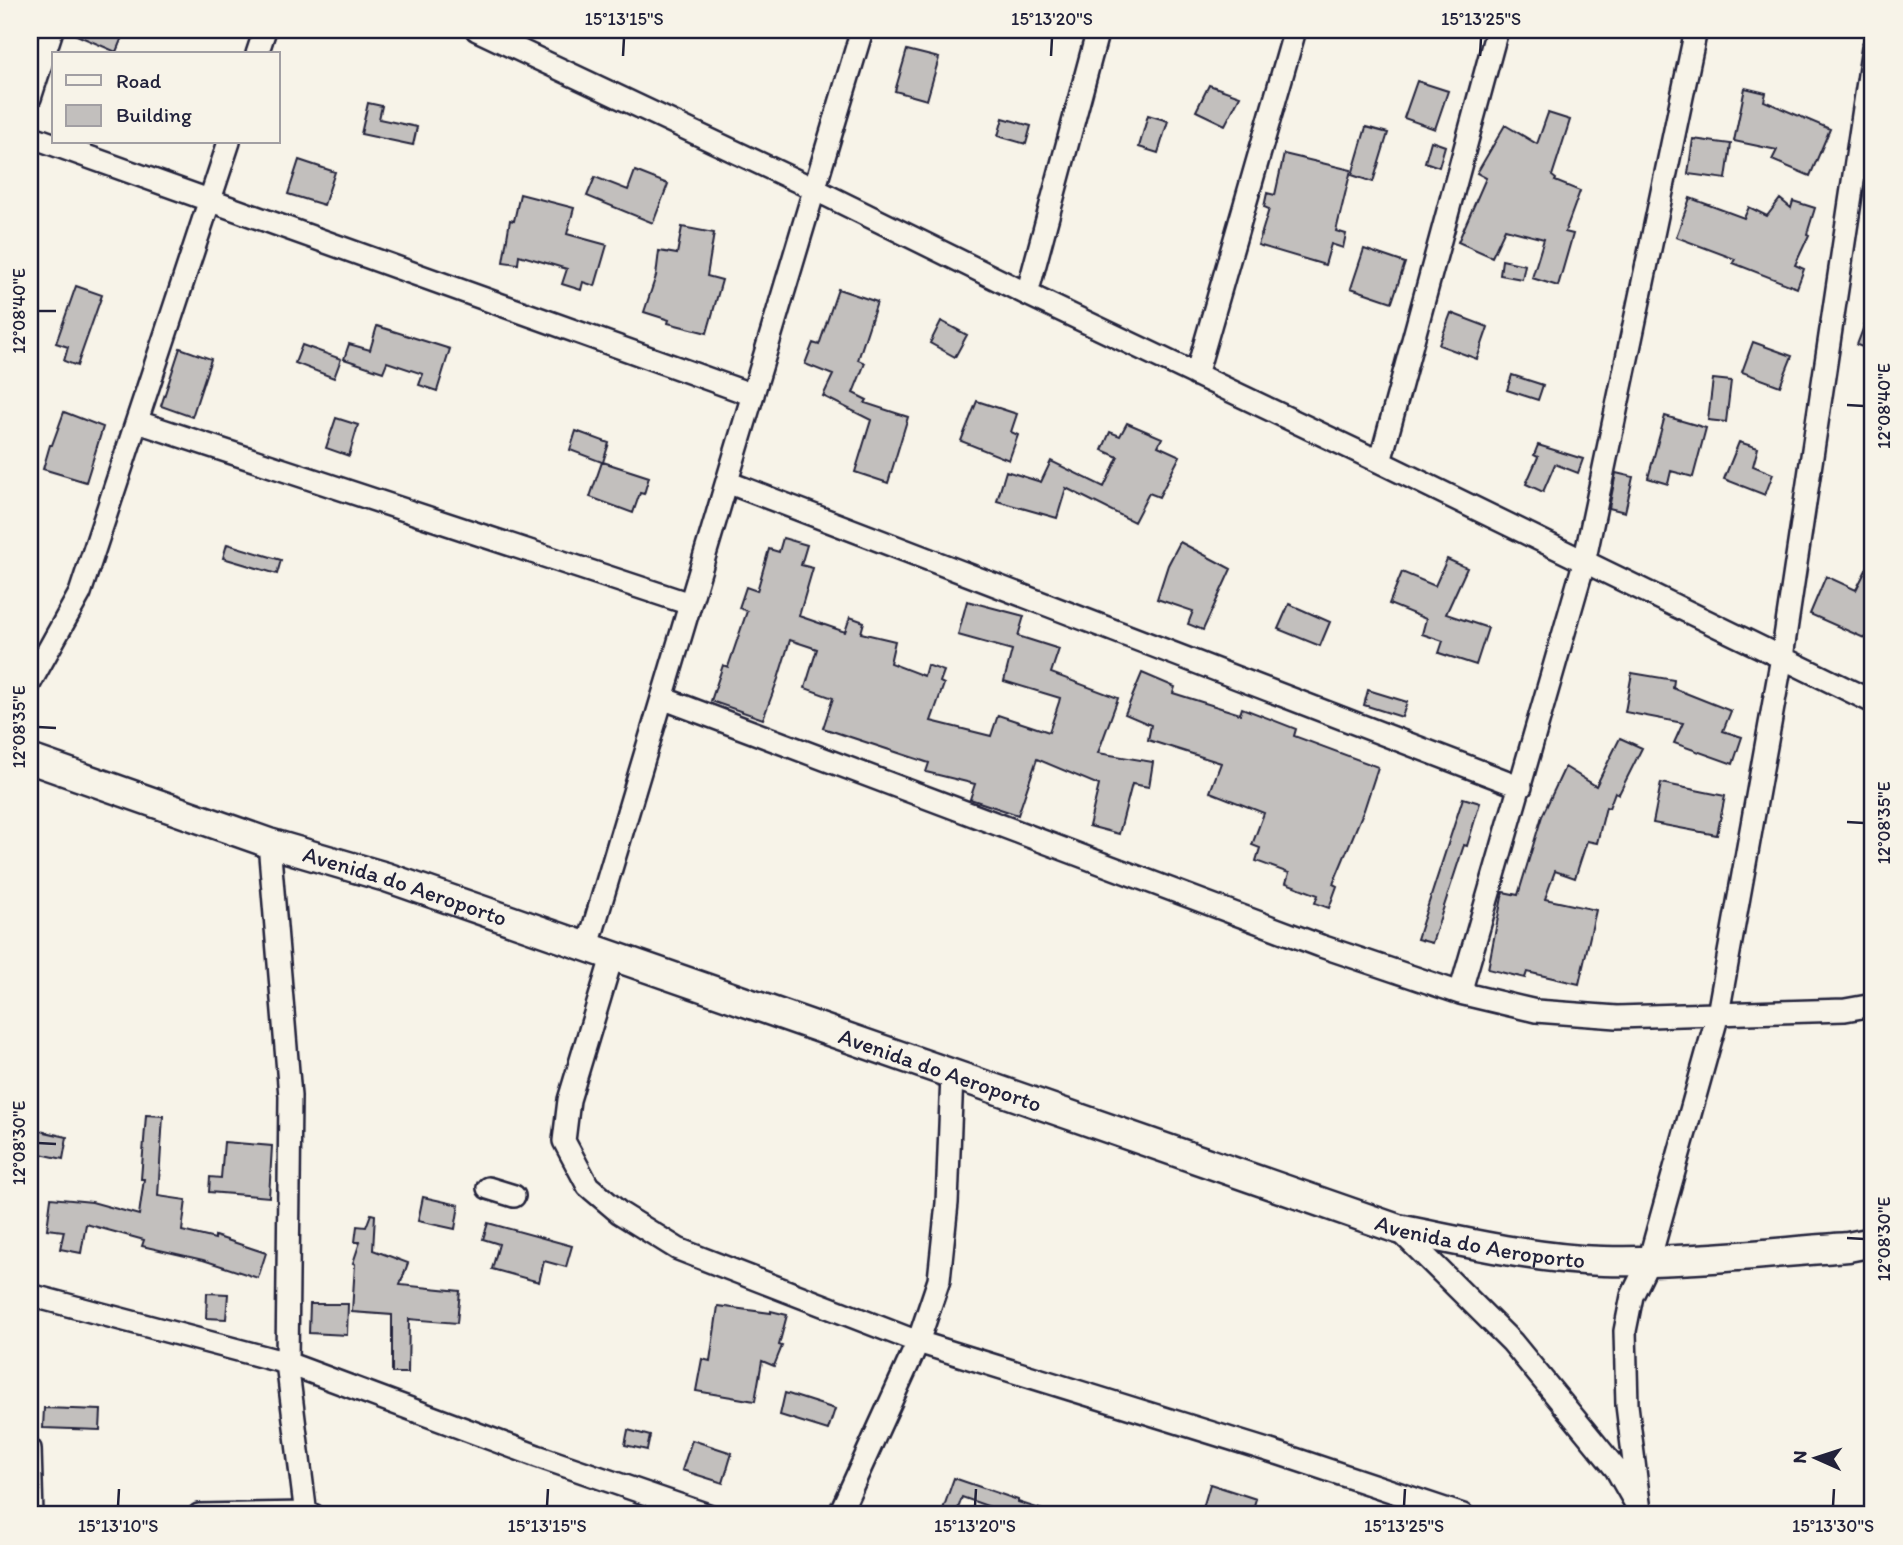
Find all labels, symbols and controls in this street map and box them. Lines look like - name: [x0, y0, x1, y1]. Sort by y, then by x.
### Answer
- text: 15°13'15"S: [584, 8, 664, 30]
- text: 15°13'20"S: [1011, 8, 1093, 30]
- text: 15°13'25"S: [1441, 8, 1521, 30]
- legend: [52, 52, 280, 144]
- text: Road: [116, 68, 162, 93]
- text: Building: [116, 102, 192, 127]
- text: 12°08'40"E: [8, 268, 30, 354]
- text: 12°08'40"E: [1873, 363, 1895, 449]
- text: 12°08'35"E: [8, 685, 30, 769]
- text: 12°08'35"E: [1873, 781, 1895, 865]
- street label: Avenida do Aeroporto: [300, 840, 511, 932]
- street label: Avenida do Aeroporto: [835, 1022, 1045, 1118]
- text: 12°08'30"E: [8, 1101, 30, 1185]
- text: 12°08'30"E: [1873, 1197, 1895, 1281]
- street label: Avenida do Aeroporto: [1372, 1208, 1586, 1274]
- north arrow: [1780, 1422, 1850, 1492]
- text: N: [1788, 1450, 1811, 1464]
- text: 15°13'10"S: [78, 1515, 158, 1537]
- text: 15°13'15"S: [507, 1515, 587, 1537]
- text: 15°13'20"S: [934, 1515, 1016, 1537]
- text: 15°13'25"S: [1364, 1515, 1444, 1537]
- text: 15°13'30"S: [1792, 1515, 1874, 1537]

